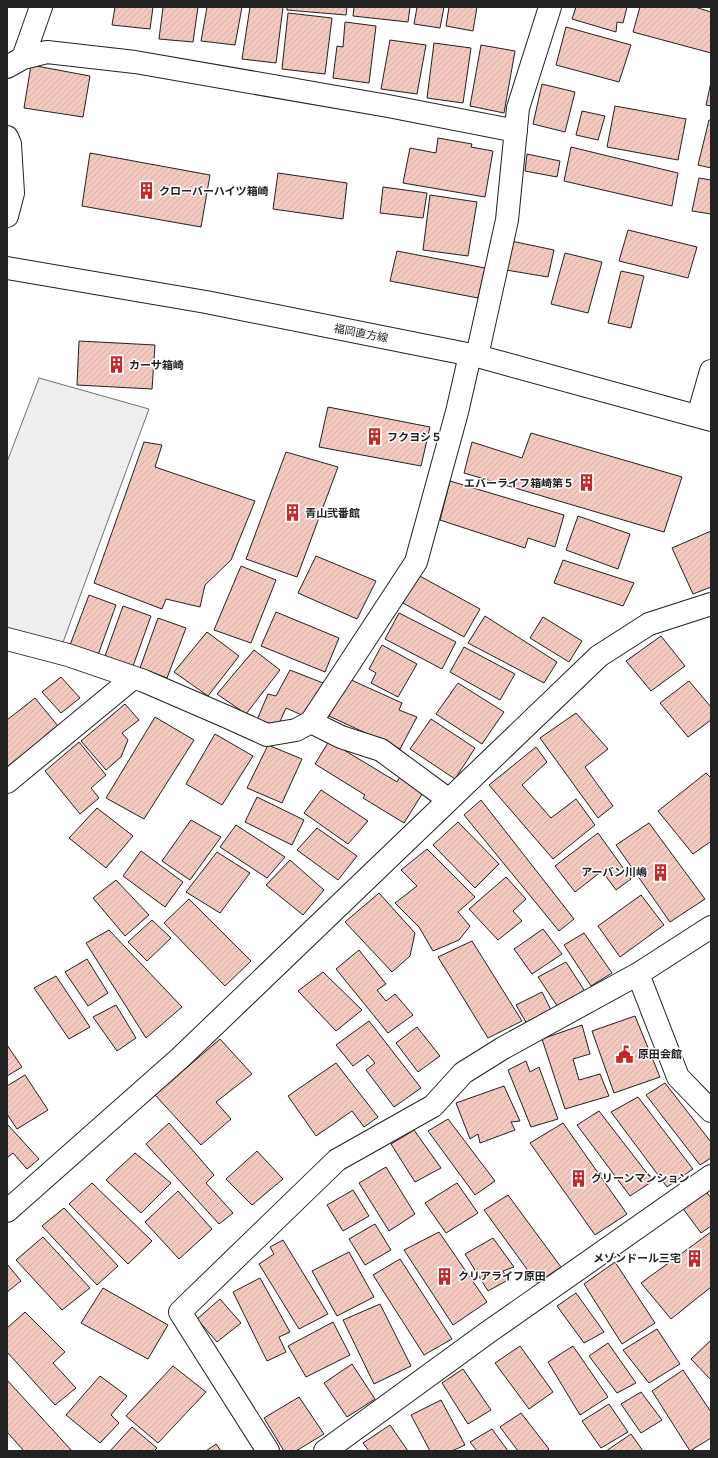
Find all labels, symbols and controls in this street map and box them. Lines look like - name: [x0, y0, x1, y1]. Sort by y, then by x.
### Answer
- building icon: クローバーハイツ箱崎: [136, 181, 156, 201]
- place label: クローバーハイツ箱崎: [159, 183, 268, 199]
- street label: 福岡直方線: [332, 320, 390, 346]
- building icon: カーサ箱崎: [106, 355, 126, 375]
- place label: カーサ箱崎: [129, 357, 184, 373]
- building icon: フクヨシ５: [364, 427, 384, 447]
- place label: フクヨシ５: [387, 429, 442, 445]
- building icon: エバーライフ箱崎第５: [577, 473, 597, 493]
- place label: エバーライフ箱崎第５: [464, 475, 574, 491]
- building icon: 青山弐番館: [282, 503, 302, 523]
- place label: 青山弐番館: [305, 505, 360, 521]
- building icon: アーバン川嶋: [650, 862, 670, 882]
- place label: アーバン川嶋: [581, 864, 647, 880]
- public building icon: 原田会館: [615, 1044, 635, 1064]
- place label: 原田会館: [638, 1046, 682, 1062]
- building icon: グリーンマンション: [568, 1168, 588, 1188]
- place label: グリーンマンション: [591, 1170, 689, 1186]
- building icon: メゾンドール三宅: [684, 1248, 704, 1268]
- place label: メゾンドール三宅: [593, 1250, 681, 1266]
- building icon: クリアライフ原田: [435, 1266, 455, 1286]
- place label: クリアライフ原田: [458, 1268, 546, 1284]

